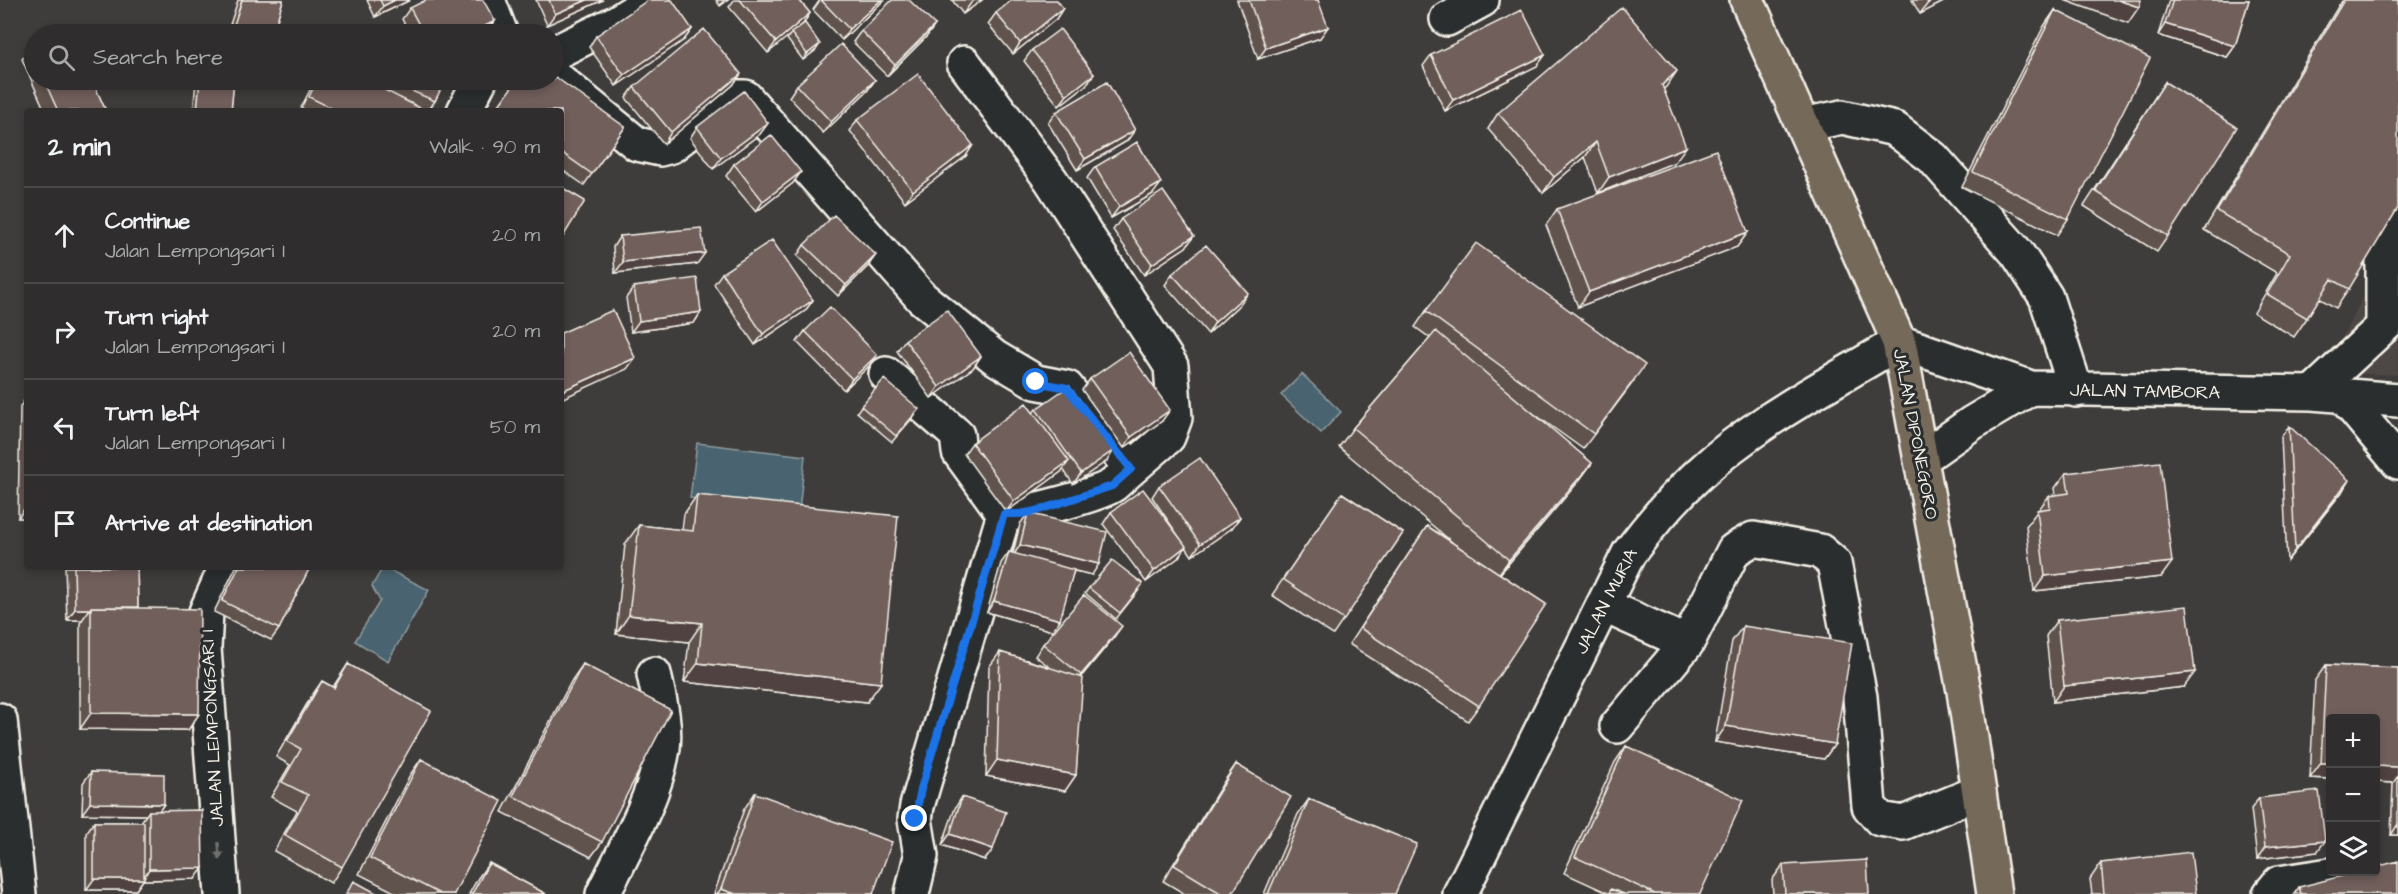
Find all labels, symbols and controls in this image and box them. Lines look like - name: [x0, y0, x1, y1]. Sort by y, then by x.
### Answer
- search box: [24, 24, 564, 90]
- icon: search: [45, 41, 78, 74]
- text: Search here: [93, 42, 223, 73]
- text: 2 min: [48, 129, 110, 165]
- text: Walk · 90 m: [429, 133, 540, 161]
- text: Continue: [105, 206, 190, 237]
- icon: ahead: [48, 219, 81, 252]
- text: 20 m: [492, 221, 540, 249]
- text: Jalan Lempongsari I: [105, 237, 285, 265]
- text: Turn right: [105, 302, 208, 333]
- icon: right: [48, 315, 81, 348]
- text: 20 m: [492, 317, 540, 345]
- text: Jalan Lempongsari I: [105, 333, 285, 361]
- street label: JALAN DIPONEGORO: [1887, 347, 1944, 521]
- route start: [1022, 368, 1048, 394]
- street label: JALAN TAMBORA: [2070, 378, 2221, 405]
- text: Turn left: [105, 398, 199, 429]
- icon: left: [48, 411, 81, 444]
- text: 50 m: [490, 413, 540, 441]
- text: Jalan Lempongsari I: [105, 429, 285, 457]
- icon: arrive: [48, 507, 81, 540]
- text: Arrive at destination: [105, 508, 312, 539]
- street label: JALAN MURIA: [1569, 544, 1644, 658]
- street label: JALAN LEMPONGSARI I: [195, 629, 230, 827]
- map controls: [2326, 714, 2380, 876]
- button: +: [2326, 714, 2380, 768]
- button: −: [2326, 768, 2380, 822]
- route end: [901, 805, 927, 831]
- button: layers: [2326, 822, 2380, 876]
- one-way arrow: [214, 842, 224, 861]

